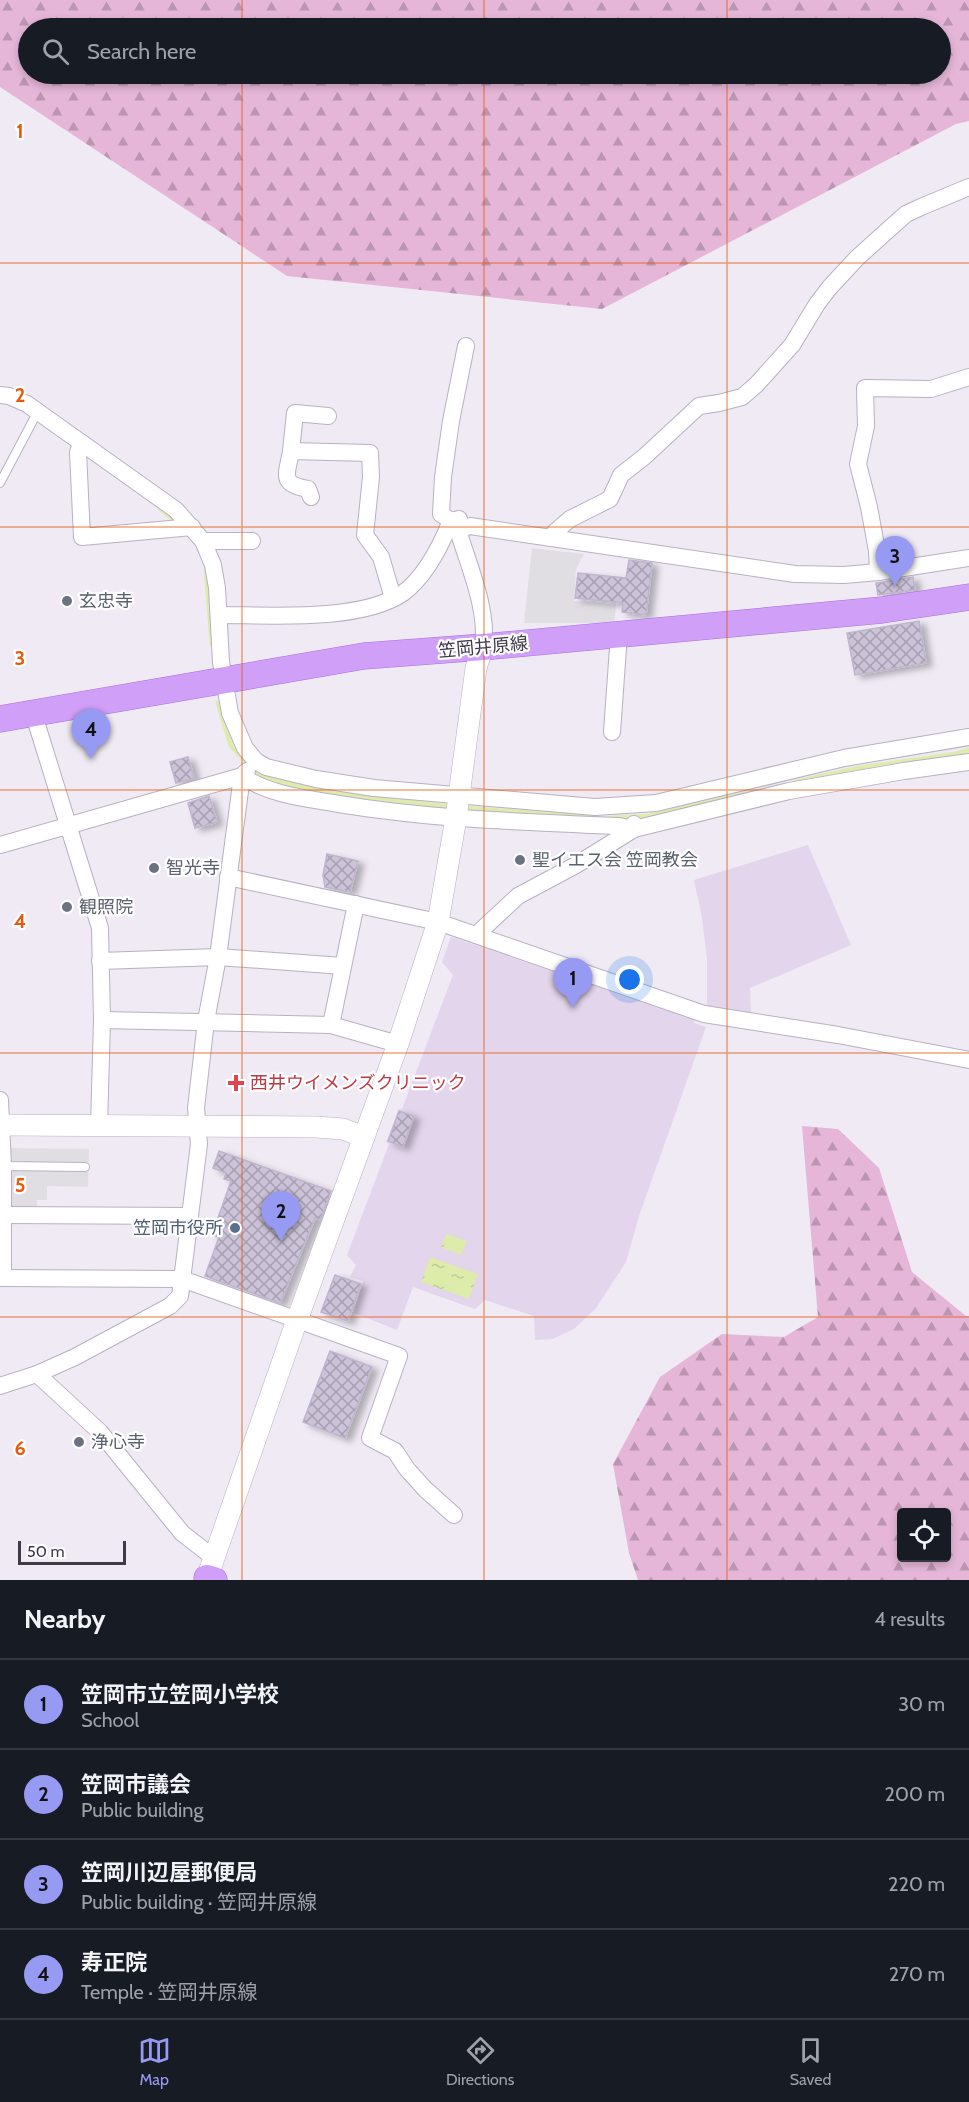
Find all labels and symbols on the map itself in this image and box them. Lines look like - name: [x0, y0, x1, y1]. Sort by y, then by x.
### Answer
- text: 1: [16, 119, 24, 143]
- text: 2: [15, 383, 25, 407]
- pin: 3: [876, 536, 914, 586]
- place label: 玄忠寺: [79, 590, 133, 612]
- marker: 玄忠寺: [60, 594, 74, 608]
- street label: 笠岡井原線: [437, 632, 529, 662]
- text: 3: [15, 646, 25, 670]
- pin: 4: [72, 710, 110, 759]
- place label: 聖イエス会 笠岡教会: [532, 849, 698, 871]
- marker: 聖イエス会 笠岡教会: [513, 853, 527, 867]
- place label: 智光寺: [166, 857, 220, 879]
- marker: 智光寺: [147, 861, 161, 875]
- place label: 観照院: [79, 896, 133, 918]
- marker: 観照院: [60, 900, 74, 914]
- text: 4: [14, 909, 26, 933]
- pin: 1: [554, 958, 592, 1008]
- your location: [615, 965, 644, 994]
- place label: 西井ウイメンズクリニック: [250, 1072, 466, 1094]
- marker: 西井ウイメンズクリニック: [227, 1074, 245, 1092]
- text: 5: [15, 1173, 25, 1197]
- pin: 2: [262, 1192, 300, 1241]
- place label: 笠岡市役所: [133, 1217, 223, 1239]
- marker: 笠岡市役所: [228, 1221, 242, 1235]
- place label: 浄心寺: [91, 1431, 145, 1453]
- marker: 浄心寺: [72, 1435, 86, 1449]
- text: 6: [14, 1436, 26, 1460]
- scale bar: [18, 1538, 126, 1566]

